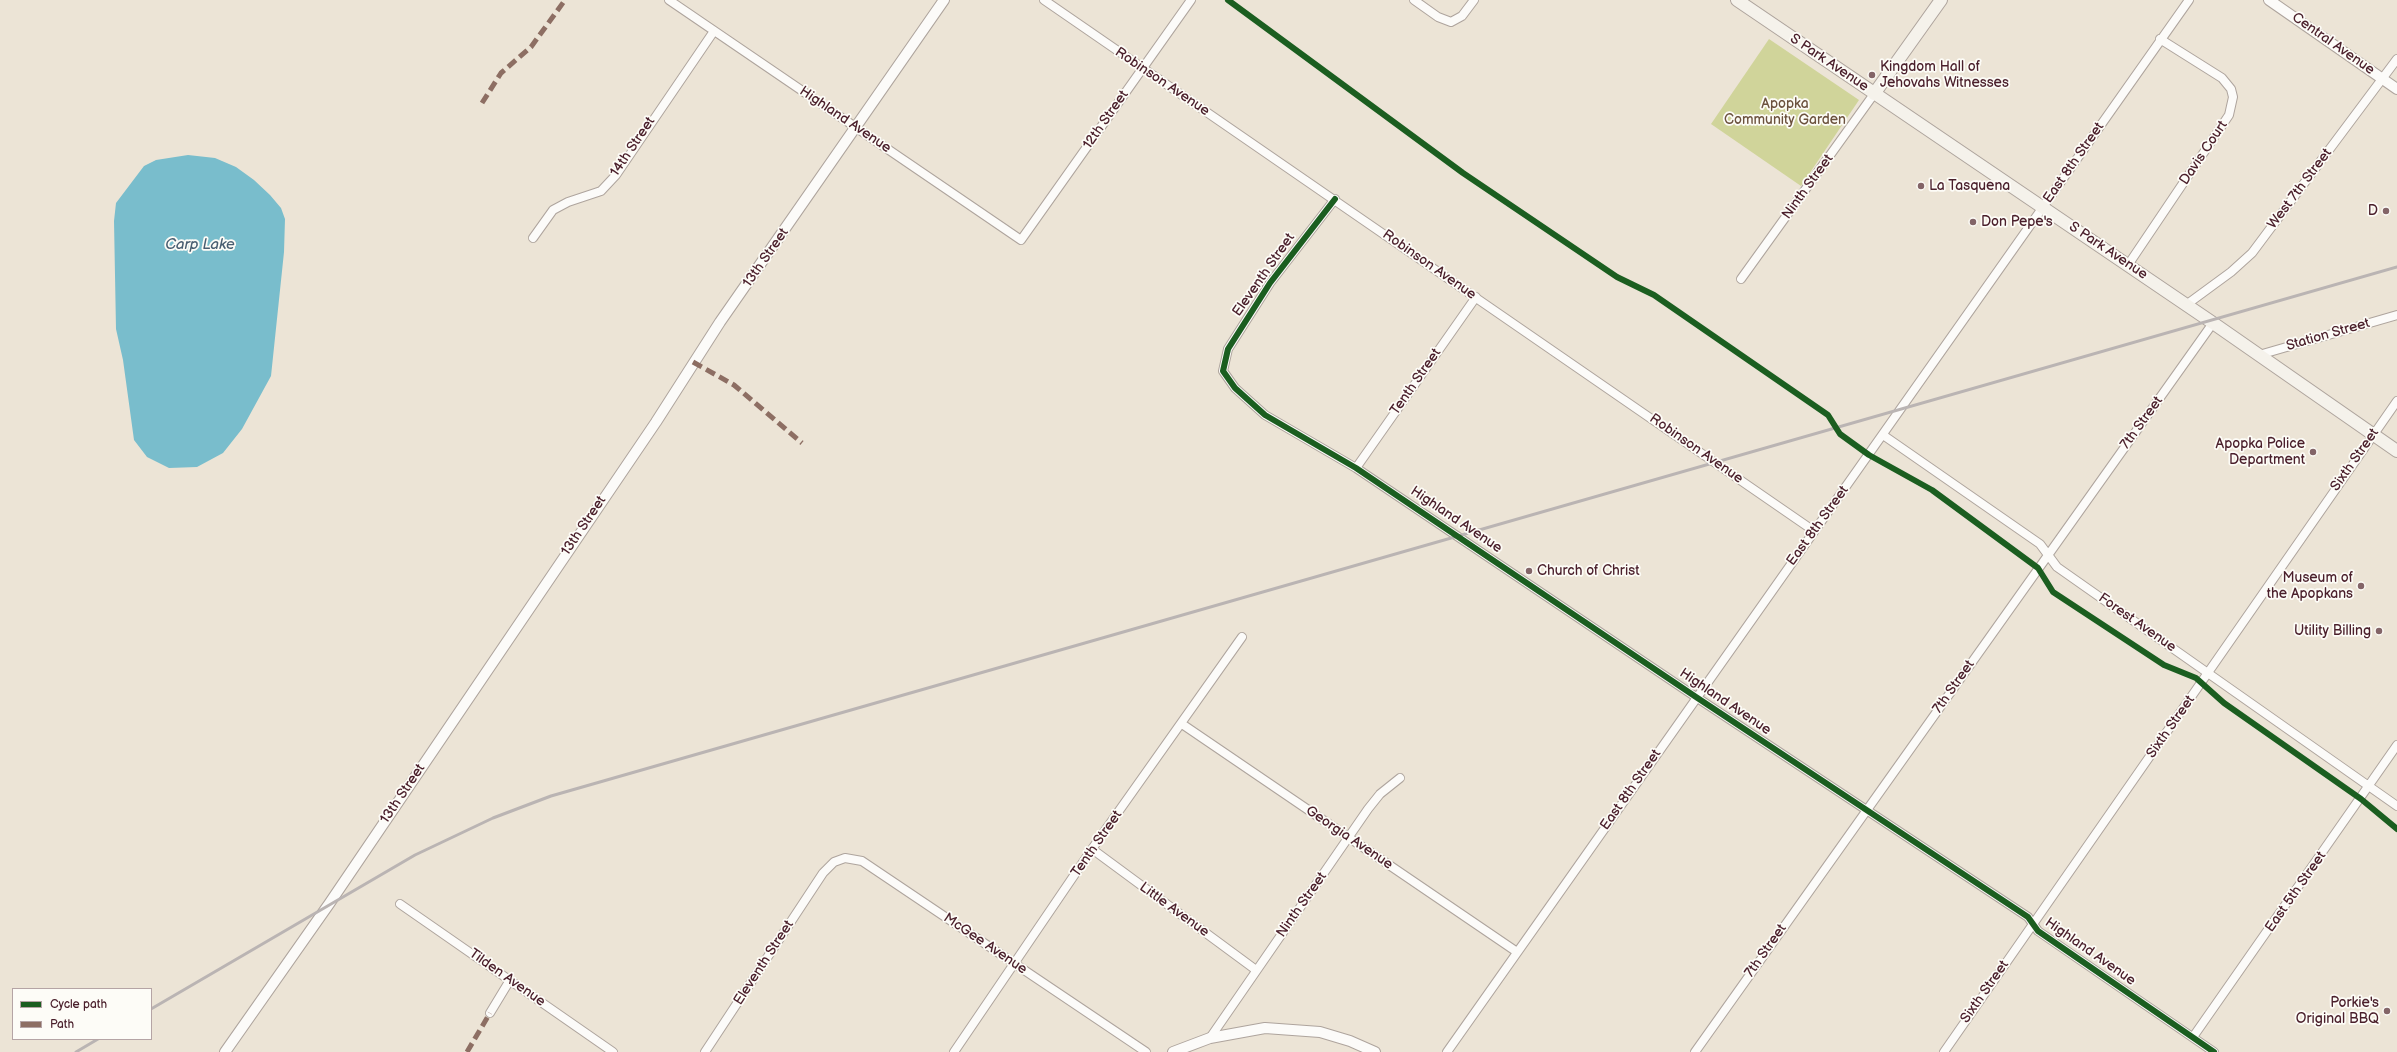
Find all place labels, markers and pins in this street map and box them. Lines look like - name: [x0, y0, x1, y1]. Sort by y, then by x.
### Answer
- place label: Kingdom Hall of Jehovahs Witnesses: [1880, 59, 2009, 92]
- marker: Kingdom Hall of Jehovahs Witnesses: [1867, 70, 1877, 80]
- place label: La Tasquena: [1929, 178, 2010, 194]
- marker: La Tasquena: [1916, 181, 1926, 191]
- place label: D: [2368, 203, 2378, 219]
- marker: D: [2381, 206, 2391, 216]
- place label: Don Pepe's: [1981, 214, 2053, 230]
- marker: Don Pepe's: [1968, 217, 1978, 227]
- place label: Apopka Police Department: [2216, 436, 2305, 468]
- marker: Apopka Police Department: [2308, 447, 2318, 457]
- place label: Church of Christ: [1537, 563, 1639, 579]
- marker: Church of Christ: [1524, 566, 1534, 576]
- place label: Museum of the Apopkans: [2267, 570, 2353, 602]
- marker: Museum of the Apopkans: [2356, 581, 2366, 591]
- place label: Utility Billing: [2294, 623, 2371, 639]
- marker: Utility Billing: [2374, 626, 2384, 636]
- place label: Porkie's Original BBQ: [2296, 995, 2379, 1028]
- marker: Porkie's Original BBQ: [2382, 1006, 2392, 1016]

